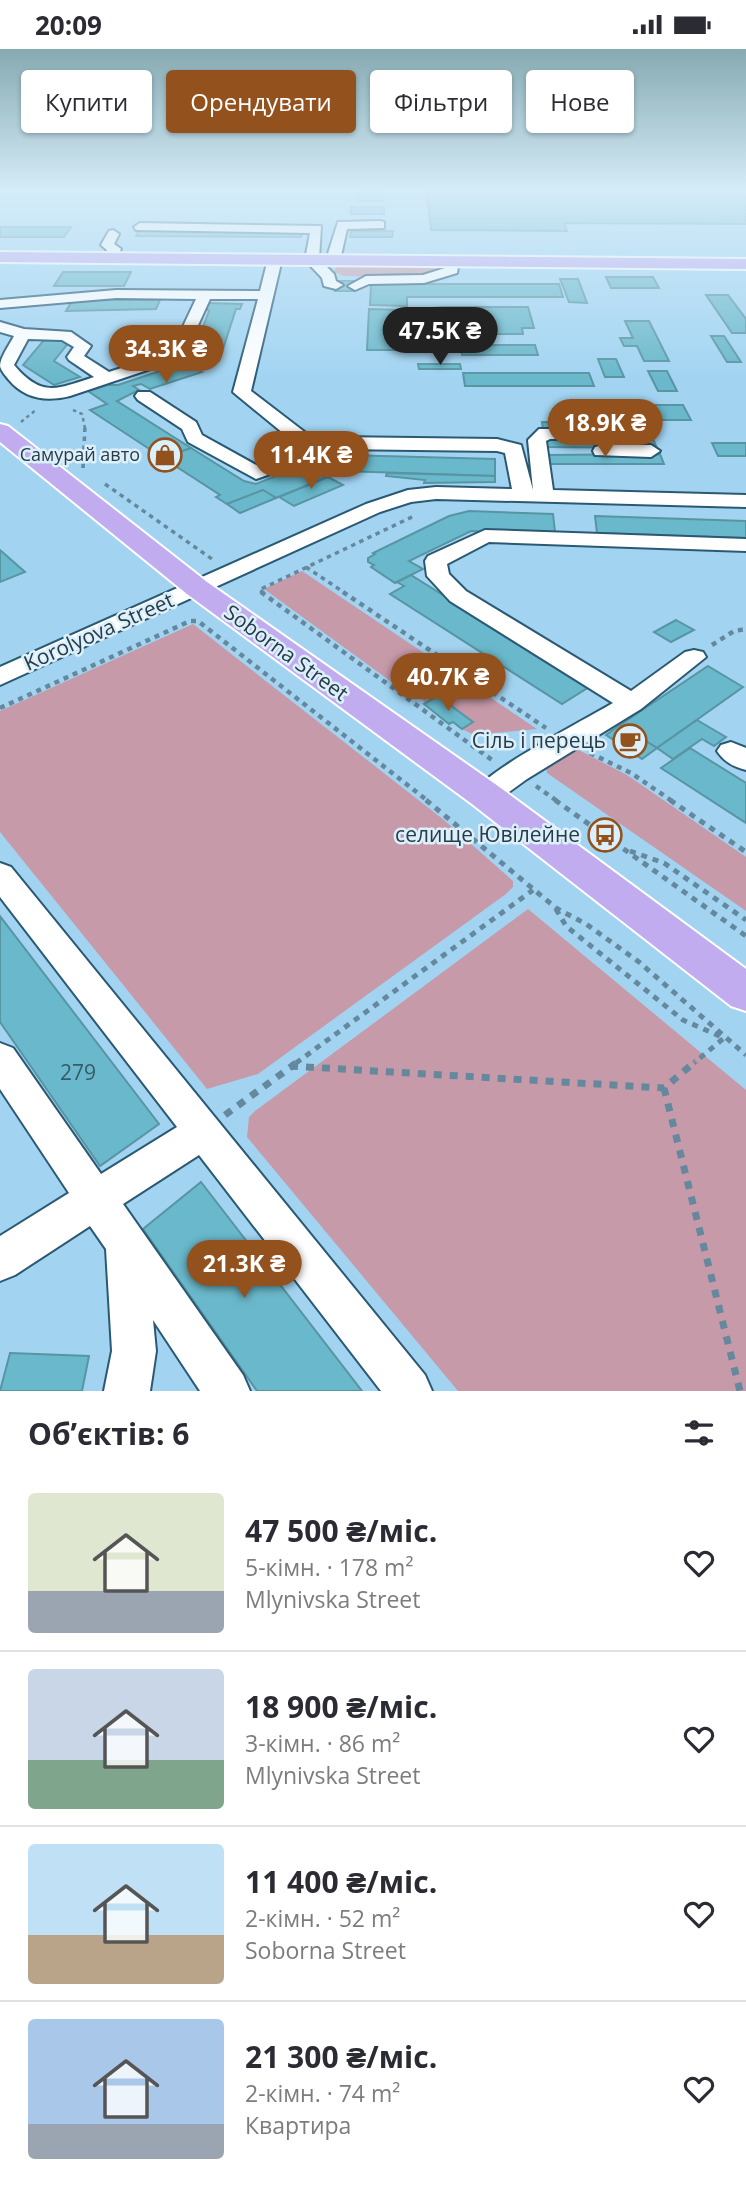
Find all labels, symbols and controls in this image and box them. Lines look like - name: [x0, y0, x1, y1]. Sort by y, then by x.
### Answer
- text: 20:09: [35, 7, 102, 43]
- chip: Купити: [21, 70, 152, 133]
- chip: Орендувати: [166, 70, 356, 133]
- chip: Фільтри: [370, 70, 512, 133]
- chip: Нове: [526, 70, 634, 133]
- pin: 47.5K ₴: [375, 307, 505, 367]
- text: 47.5K ₴: [399, 314, 481, 346]
- pin: 34.3K ₴: [101, 325, 231, 385]
- text: 34.3K ₴: [125, 332, 207, 364]
- pin: 18.9K ₴: [540, 399, 670, 459]
- text: 18.9K ₴: [564, 406, 646, 438]
- pin: 11.4K ₴: [246, 431, 376, 491]
- shop icon: Самурай авто: [146, 436, 184, 474]
- text: 11.4K ₴: [270, 438, 352, 470]
- place label: Самурай авто: [20, 442, 140, 466]
- street label: Korolyova Street: [19, 585, 178, 677]
- street label: Soborna Street: [219, 598, 354, 707]
- pin: 40.7K ₴: [383, 653, 513, 713]
- text: 40.7K ₴: [407, 660, 489, 692]
- cafe icon: Сіль і перець: [611, 722, 649, 760]
- place label: Сіль і перець: [472, 726, 606, 754]
- bus stop icon: селище Ювілейне: [586, 816, 624, 854]
- place label: селище Ювілейне: [395, 820, 580, 848]
- house number: 279: [60, 1058, 96, 1086]
- pin: 21.3K ₴: [179, 1241, 309, 1300]
- text: 21.3K ₴: [203, 1247, 285, 1279]
- text: Об’єктів: 6: [28, 1413, 189, 1454]
- icon: filters: [680, 1414, 718, 1452]
- text: 47 500 ₴/міс.: [245, 1510, 437, 1551]
- icon: home: [84, 1521, 168, 1605]
- icon: heart: [680, 1544, 718, 1582]
- text: 5-кімн. · 178 m²: [245, 1551, 413, 1583]
- text: Mlynivska Street: [245, 1583, 420, 1615]
- text: 18 900 ₴/міс.: [245, 1686, 437, 1727]
- icon: home: [84, 1697, 168, 1781]
- icon: heart: [680, 1720, 718, 1758]
- text: 3-кімн. · 86 m²: [245, 1727, 400, 1759]
- text: Mlynivska Street: [245, 1759, 420, 1791]
- text: 11 400 ₴/міс.: [245, 1861, 437, 1902]
- icon: home: [84, 1872, 168, 1956]
- icon: heart: [680, 1895, 718, 1933]
- text: 2-кімн. · 52 m²: [245, 1902, 400, 1934]
- text: Soborna Street: [245, 1934, 406, 1966]
- text: 21 300 ₴/міс.: [245, 2036, 437, 2077]
- icon: home: [84, 2047, 168, 2131]
- icon: heart: [680, 2070, 718, 2108]
- text: 2-кімн. · 74 m²: [245, 2077, 400, 2109]
- text: Квартира: [245, 2109, 351, 2141]

